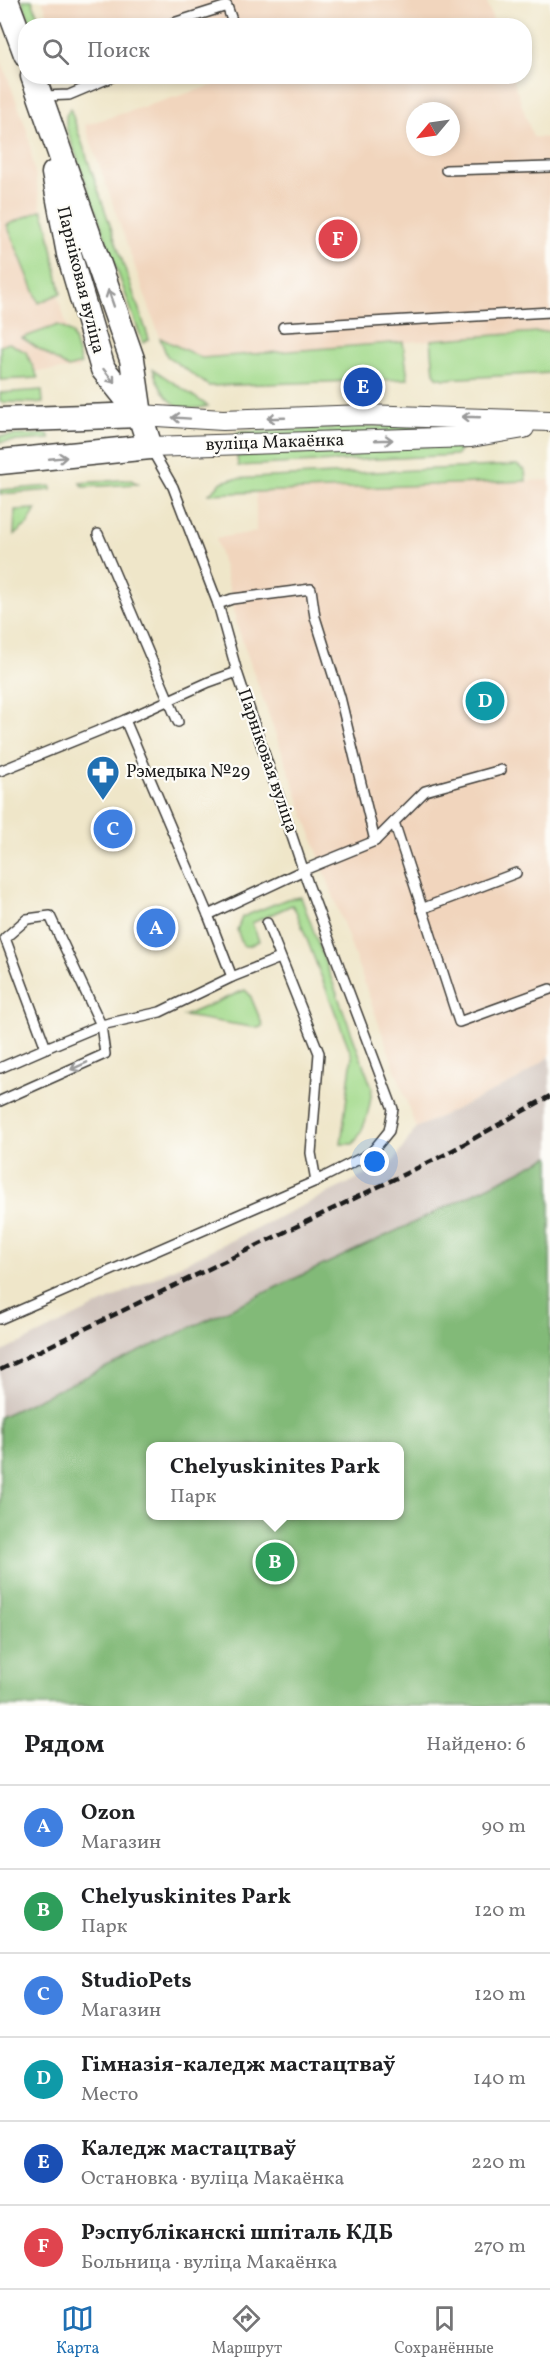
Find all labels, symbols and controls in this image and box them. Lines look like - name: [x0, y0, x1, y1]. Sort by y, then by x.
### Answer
- search box: [18, 18, 532, 84]
- icon: search: [39, 35, 72, 68]
- text: Поиск: [87, 36, 150, 67]
- north arrow: [406, 102, 460, 156]
- street label: Парніковая вуліца: [50, 204, 110, 357]
- pin: F: [318, 216, 358, 262]
- one-way arrow: [104, 289, 115, 308]
- pin: E: [344, 364, 382, 410]
- one-way arrow: [103, 368, 115, 384]
- one-way arrow: [172, 412, 192, 423]
- one-way arrow: [461, 412, 481, 423]
- one-way arrow: [266, 413, 286, 424]
- street label: вуліца Макаёнка: [205, 428, 345, 458]
- one-way arrow: [373, 434, 393, 445]
- one-way arrow: [48, 452, 68, 463]
- pin: D: [466, 678, 504, 724]
- street label: Парніковая вуліца: [231, 685, 303, 837]
- pharmacy icon: Рэмедыка №29: [85, 754, 121, 801]
- place label: Рэмедыка №29: [126, 760, 250, 785]
- pin: C: [94, 806, 132, 852]
- pin: A: [136, 906, 176, 950]
- one-way arrow: [71, 1061, 89, 1072]
- your location: [360, 1147, 389, 1176]
- popup: [146, 1442, 404, 1520]
- text: Chelyuskinites Park: [170, 1452, 380, 1483]
- text: Парк: [170, 1483, 216, 1511]
- pin: B: [256, 1540, 294, 1584]
- text: Рядом: [24, 1727, 104, 1763]
- text: Найдено: 6: [426, 1731, 526, 1759]
- text: Ozon: [81, 1798, 136, 1829]
- text: A: [36, 1813, 51, 1841]
- text: 90 m: [482, 1813, 526, 1841]
- text: Магазин: [81, 1829, 161, 1857]
- text: Chelyuskinites Park: [81, 1882, 291, 1913]
- text: B: [37, 1897, 50, 1925]
- text: 120 m: [474, 1897, 526, 1925]
- text: Парк: [81, 1913, 127, 1941]
- text: StudioPets: [81, 1966, 192, 1997]
- text: C: [37, 1981, 50, 2009]
- text: 120 m: [474, 1981, 526, 2009]
- text: Магазин: [81, 1997, 161, 2025]
- text: Гімназія-каледж мастацтваў: [81, 2050, 395, 2081]
- text: D: [36, 2065, 51, 2093]
- text: 140 m: [473, 2065, 526, 2093]
- text: Место: [81, 2081, 138, 2109]
- text: Каледж мастацтваў: [81, 2134, 296, 2165]
- text: E: [37, 2149, 50, 2177]
- text: 220 m: [471, 2149, 526, 2177]
- text: Остановка · вуліца Макаёнка: [81, 2165, 344, 2193]
- text: Рэспубліканскі шпіталь КДБ: [81, 2218, 393, 2249]
- text: F: [38, 2233, 49, 2261]
- text: 270 m: [473, 2233, 526, 2261]
- text: Больница · вуліца Макаёнка: [81, 2249, 338, 2277]
- tab: Карта: [56, 2302, 99, 2360]
- tab: Маршрут: [211, 2302, 282, 2360]
- tab: Сохранённые: [394, 2302, 494, 2360]

